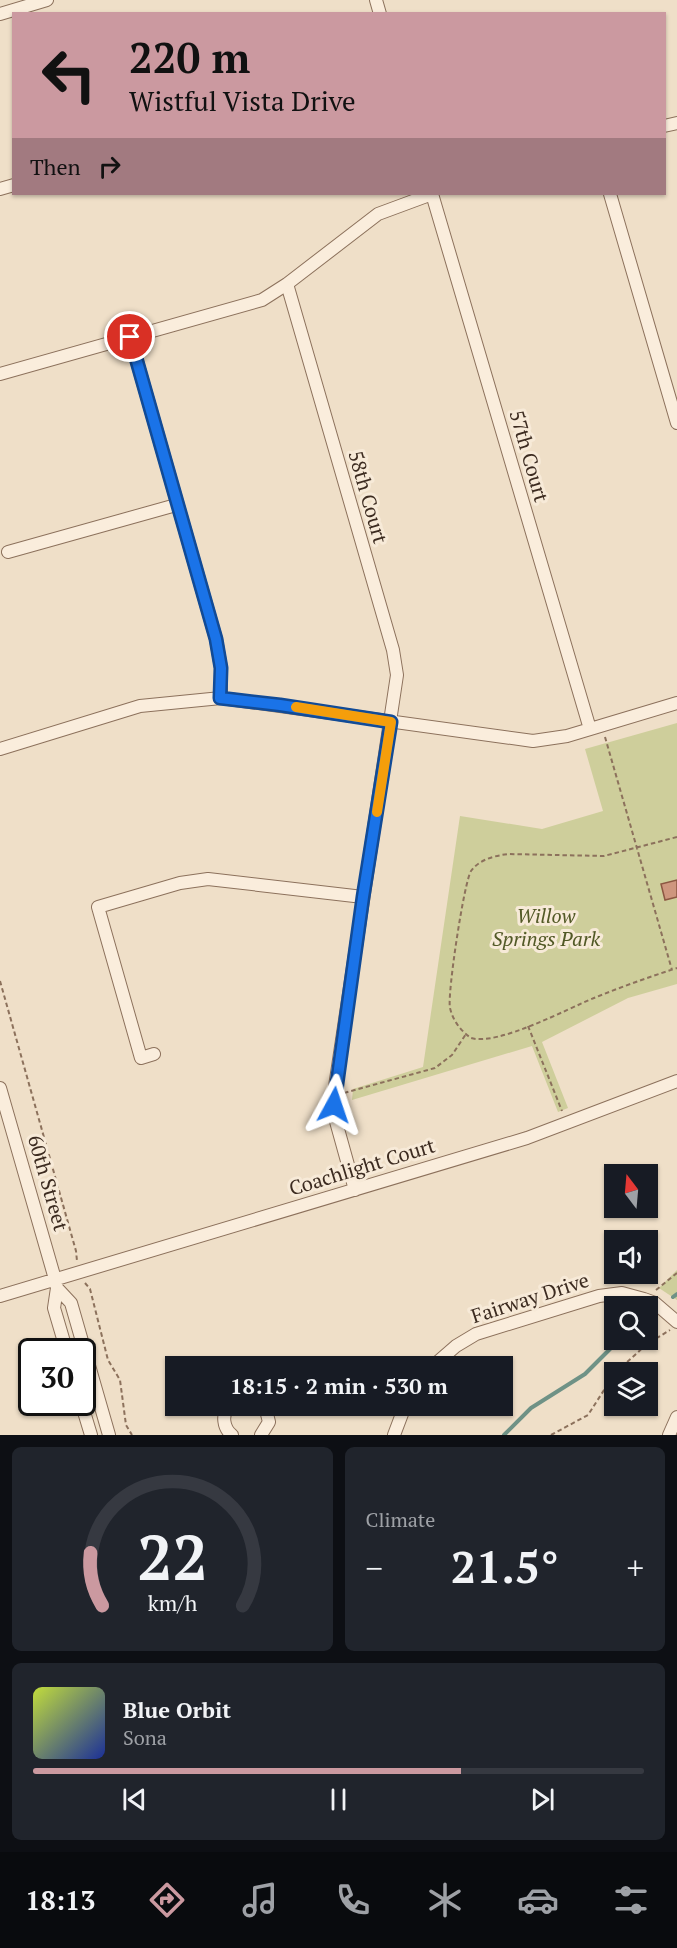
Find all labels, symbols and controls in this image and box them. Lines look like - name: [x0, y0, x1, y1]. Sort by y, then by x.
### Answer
- text: 220 m: [129, 29, 250, 85]
- icon: left: [30, 36, 108, 114]
- text: Wistful Vista Drive: [129, 83, 356, 119]
- icon: right: [93, 150, 126, 183]
- text: Then: [30, 152, 81, 181]
- pin: [104, 311, 155, 362]
- icon: arrive: [113, 320, 146, 353]
- street label: 57th Court: [503, 407, 556, 506]
- street label: 58th Court: [342, 447, 395, 547]
- park label: Willow Springs Park: [492, 902, 600, 952]
- position arrow: [302, 1073, 366, 1137]
- street label: Coachlight Court: [286, 1131, 439, 1202]
- street label: 60th Street: [22, 1132, 75, 1235]
- north arrow: [604, 1164, 658, 1218]
- map controls: [604, 1164, 658, 1416]
- button: sound: [604, 1230, 658, 1284]
- street label: Fairway Drive: [468, 1266, 592, 1329]
- button: search: [604, 1296, 658, 1350]
- speed limit sign: 30: [18, 1338, 96, 1416]
- button: layers: [604, 1362, 658, 1416]
- text: 18:15 · 2 min · 530 m: [230, 1371, 448, 1400]
- text: Climate: [366, 1506, 435, 1533]
- text: 22: [137, 1515, 208, 1598]
- text: 21.5°: [451, 1536, 559, 1596]
- text: −: [366, 1546, 383, 1589]
- text: +: [626, 1546, 644, 1589]
- text: km/h: [147, 1589, 197, 1617]
- text: Blue Orbit: [123, 1695, 231, 1724]
- text: Sona: [123, 1724, 167, 1751]
- icon: previous: [118, 1783, 151, 1816]
- icon: pause: [322, 1783, 355, 1816]
- icon: next: [526, 1783, 559, 1816]
- icon: directions: [146, 1879, 188, 1921]
- icon: music: [239, 1879, 281, 1921]
- icon: phone: [332, 1879, 374, 1921]
- icon: climate: [424, 1879, 466, 1921]
- icon: car: [517, 1879, 559, 1921]
- icon: filters: [610, 1879, 652, 1921]
- text: 18:13: [25, 1882, 96, 1918]

